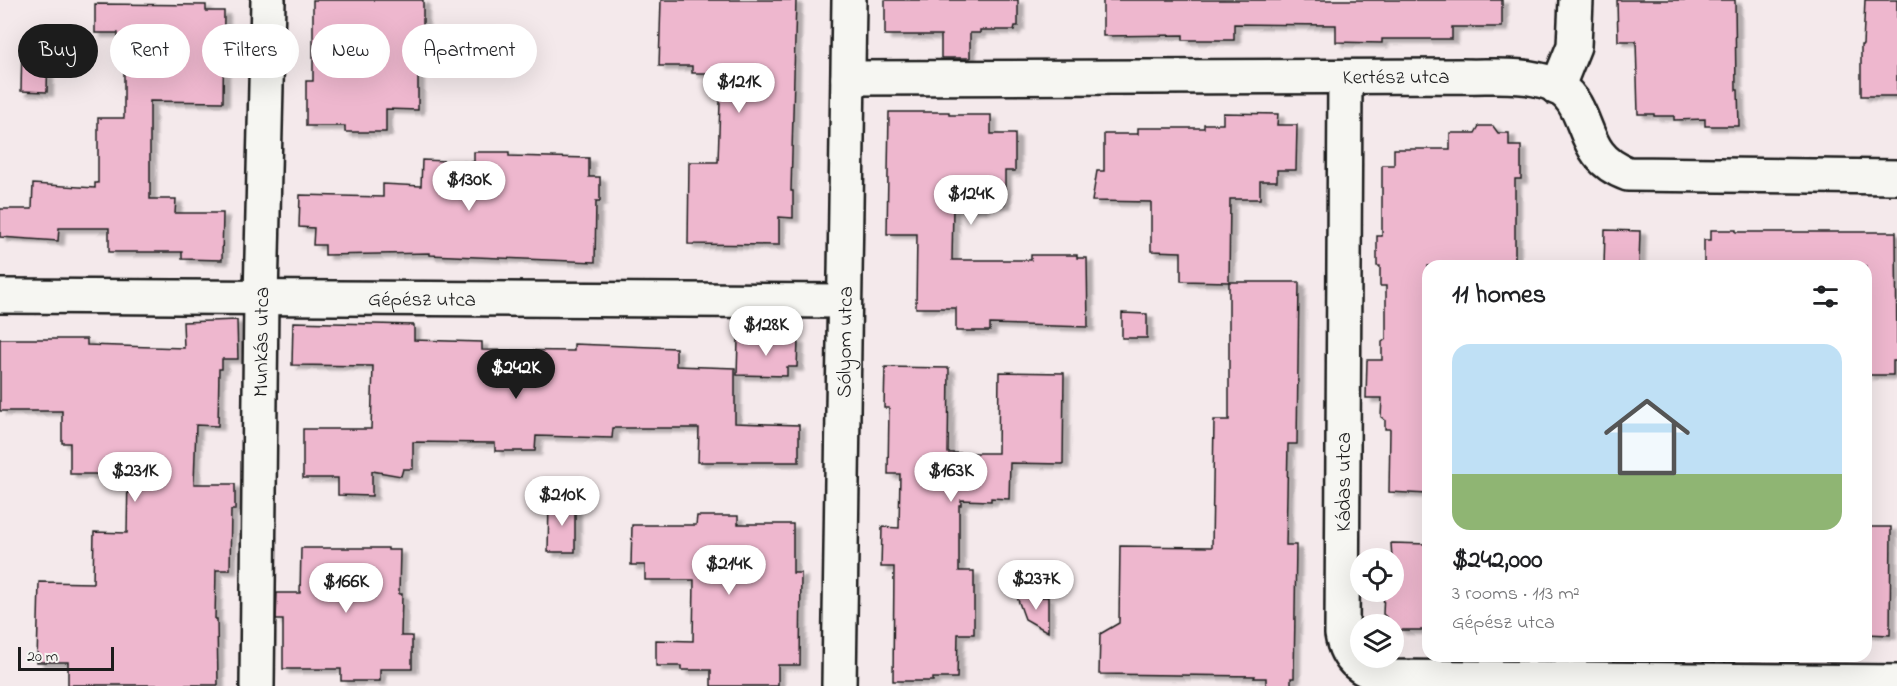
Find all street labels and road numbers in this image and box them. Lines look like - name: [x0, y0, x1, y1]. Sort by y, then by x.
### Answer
- street label: Kertész utca: [1342, 63, 1450, 93]
- street label: Gépész utca: [368, 285, 476, 316]
- street label: Munkás utca: [247, 286, 278, 397]
- street label: Sólyom utca: [830, 286, 863, 398]
- street label: Kádas utca: [1330, 432, 1360, 532]

